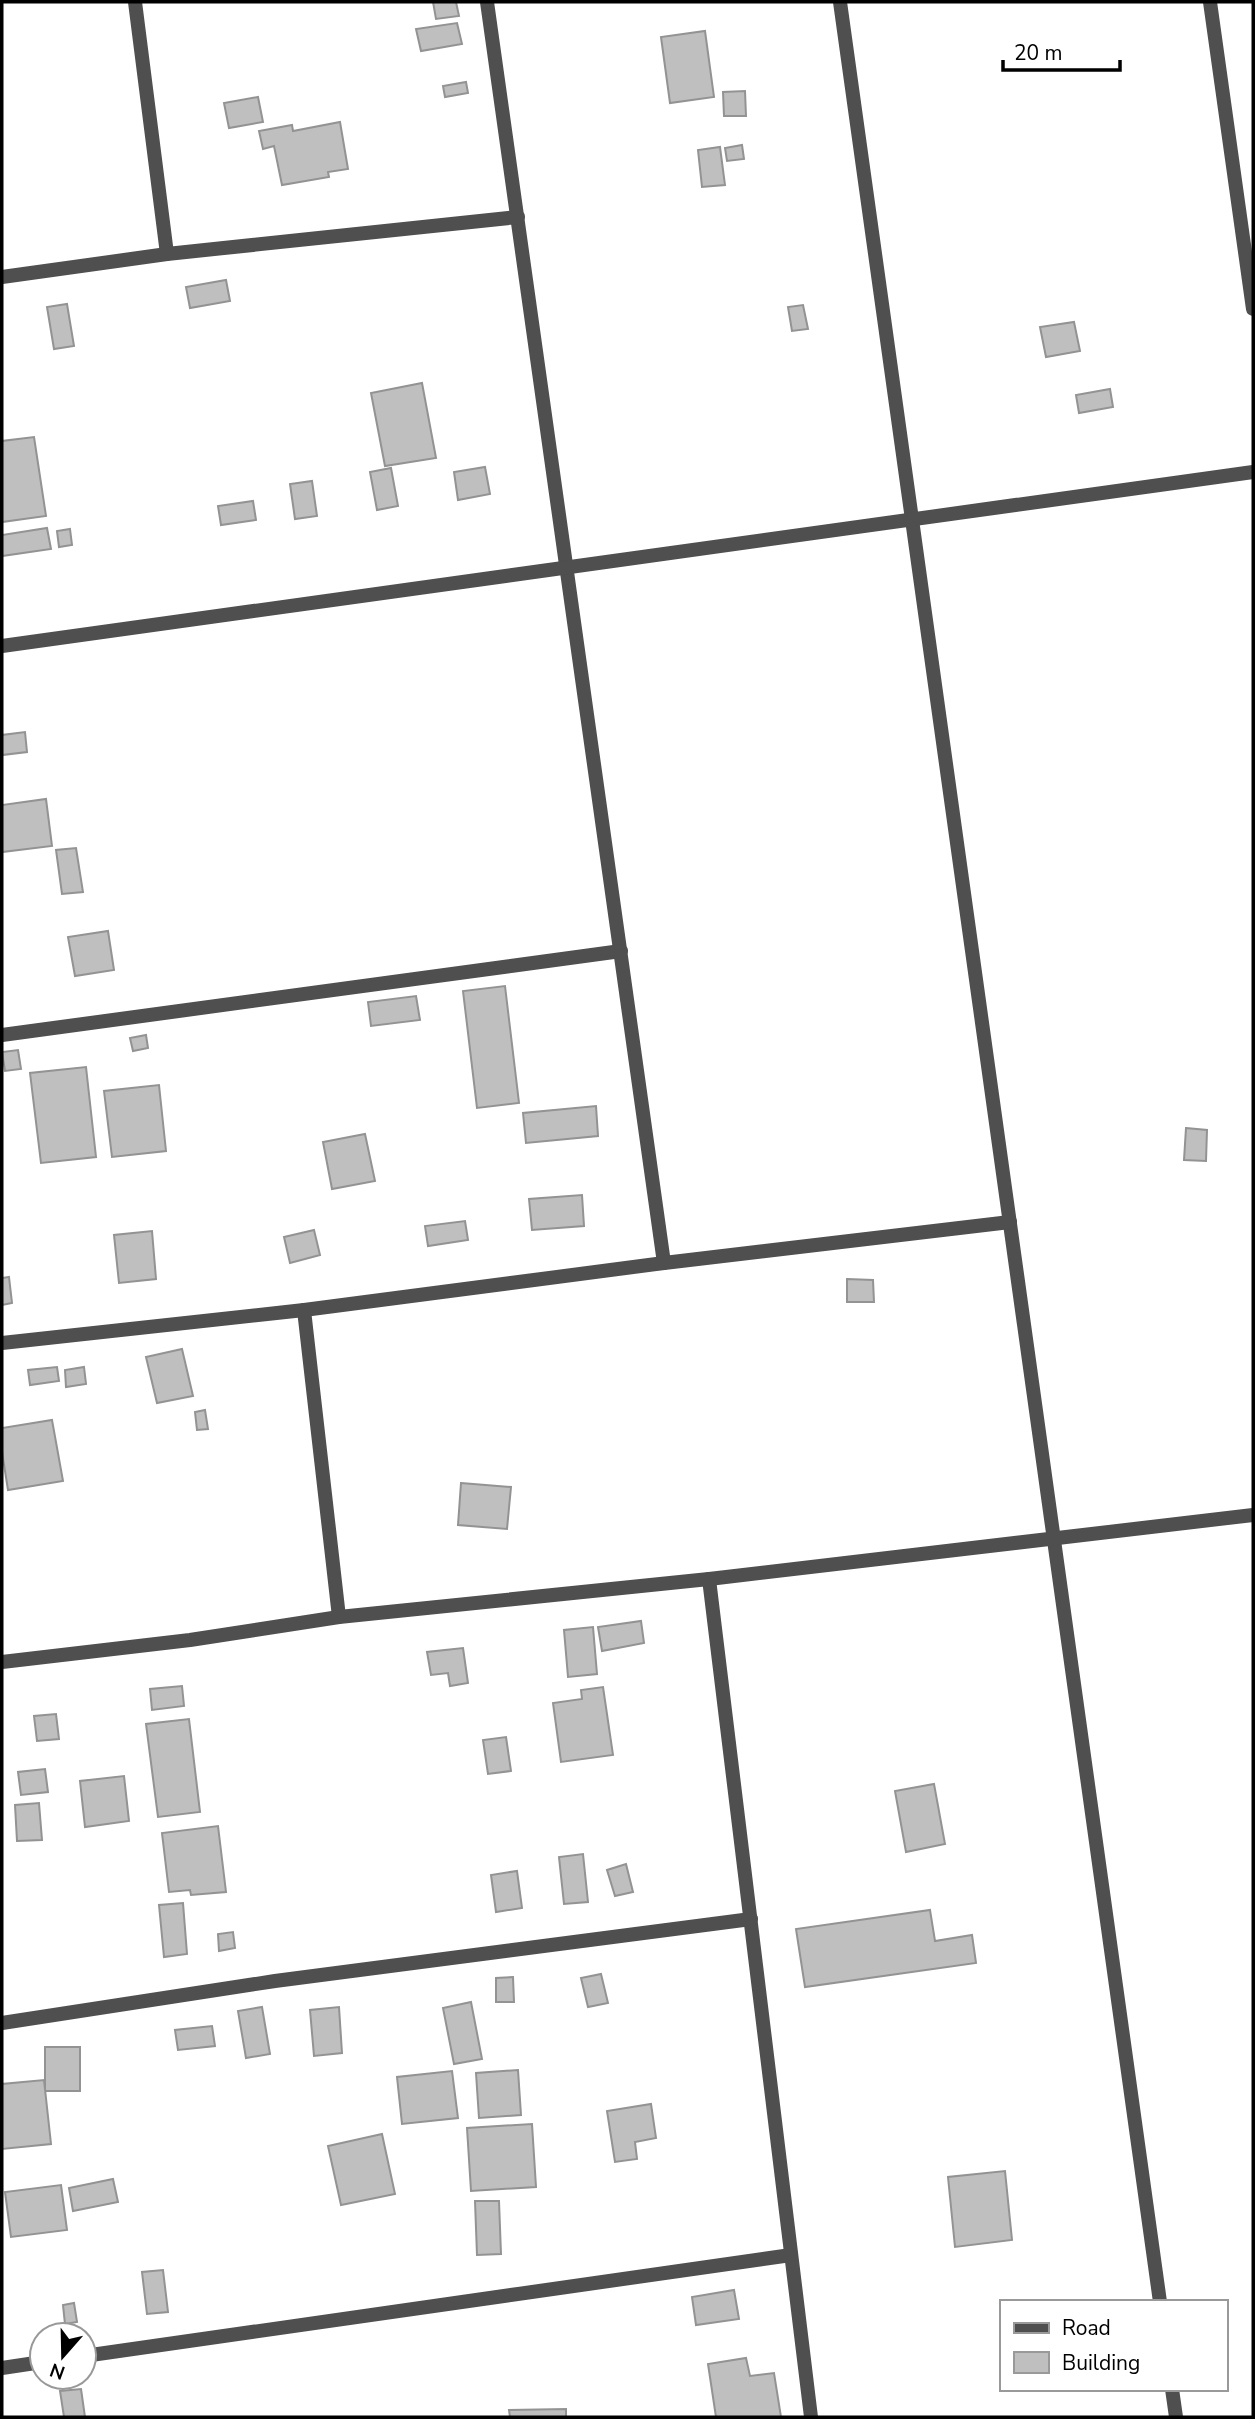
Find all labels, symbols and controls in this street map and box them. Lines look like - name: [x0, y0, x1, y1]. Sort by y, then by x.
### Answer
- scale bar: [1003, 28, 1120, 72]
- text: 20 m: [1014, 39, 1063, 67]
- legend: [1000, 2300, 1227, 2391]
- text: Road: [1062, 2314, 1111, 2342]
- north arrow: [28, 2321, 98, 2391]
- text: Building: [1062, 2349, 1140, 2377]
- text: N: [46, 2356, 69, 2386]

